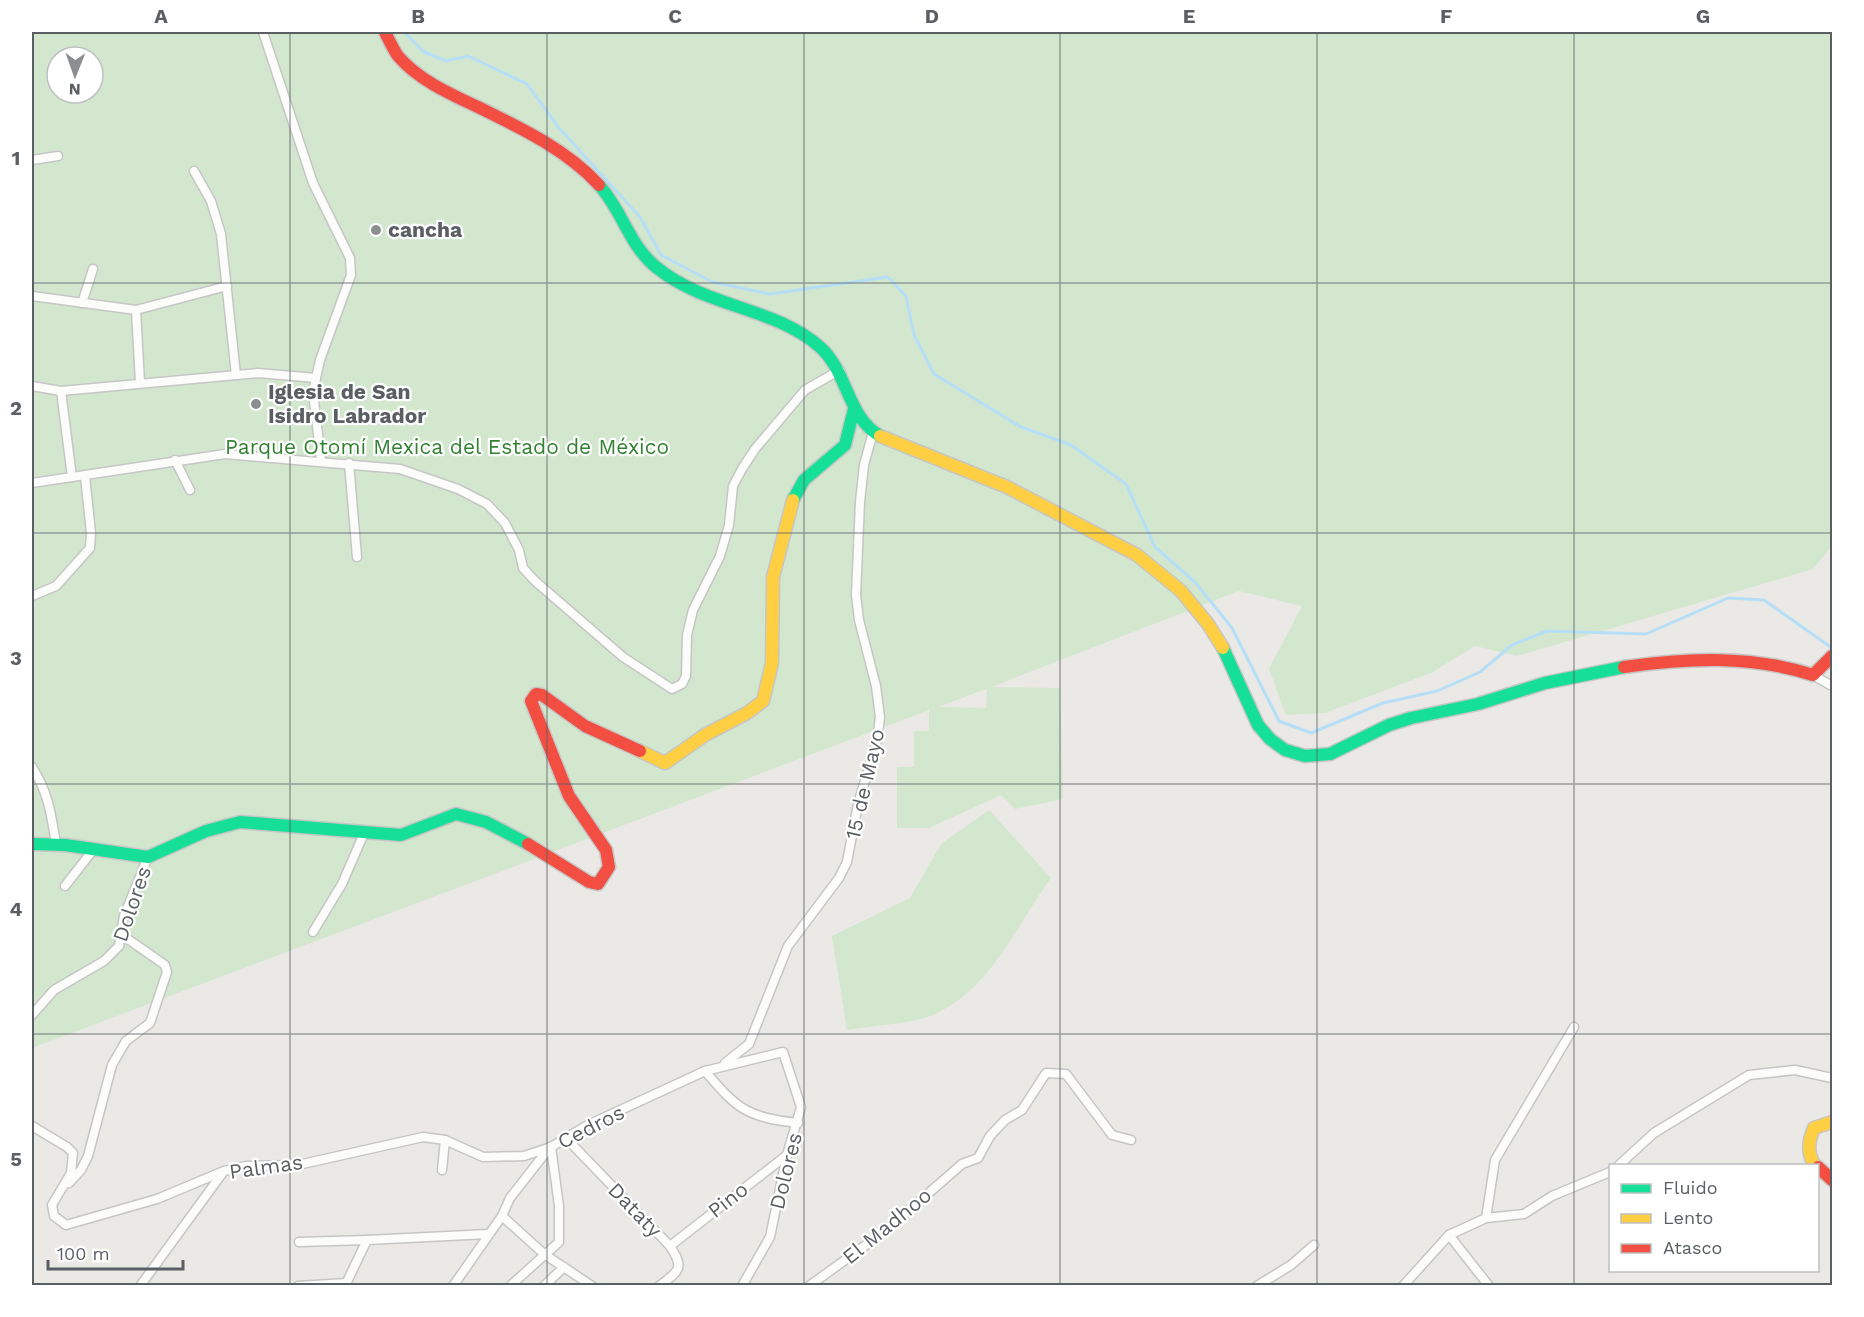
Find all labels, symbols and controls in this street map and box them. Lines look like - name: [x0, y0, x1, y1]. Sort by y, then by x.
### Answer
- text: A: [154, 4, 168, 28]
- text: B: [411, 4, 425, 28]
- text: C: [668, 4, 682, 28]
- text: D: [925, 4, 939, 28]
- text: E: [1183, 4, 1195, 28]
- text: F: [1440, 4, 1452, 28]
- text: G: [1696, 4, 1710, 28]
- north arrow: [45, 45, 105, 105]
- text: N: [69, 80, 81, 99]
- text: 1: [12, 146, 20, 170]
- place label: cancha: [388, 217, 463, 242]
- marker: cancha: [369, 223, 383, 237]
- place label: Iglesia de San Isidro Labrador: [268, 379, 426, 428]
- text: 2: [10, 396, 22, 420]
- marker: Iglesia de San Isidro Labrador: [249, 397, 263, 411]
- park label: Parque Otomí Mexica del Estado de México: [225, 434, 669, 459]
- text: 3: [10, 646, 22, 670]
- street label: 15 de Mayo: [840, 726, 889, 842]
- street label: Dolores: [107, 863, 156, 945]
- text: 4: [10, 897, 23, 921]
- street label: Cedros: [553, 1099, 628, 1154]
- street label: Dolores: [764, 1130, 807, 1212]
- text: 5: [10, 1147, 22, 1171]
- street label: Palmas: [228, 1149, 304, 1184]
- legend: [1609, 1164, 1819, 1272]
- street label: Pino: [703, 1176, 753, 1223]
- street label: Dataty: [603, 1177, 668, 1242]
- text: Fluido: [1663, 1177, 1717, 1198]
- street label: El Madhoo: [837, 1182, 936, 1269]
- text: Lento: [1663, 1207, 1713, 1228]
- scale bar: [48, 1233, 183, 1271]
- text: Atasco: [1663, 1237, 1722, 1258]
- text: 100 m: [57, 1243, 110, 1264]

